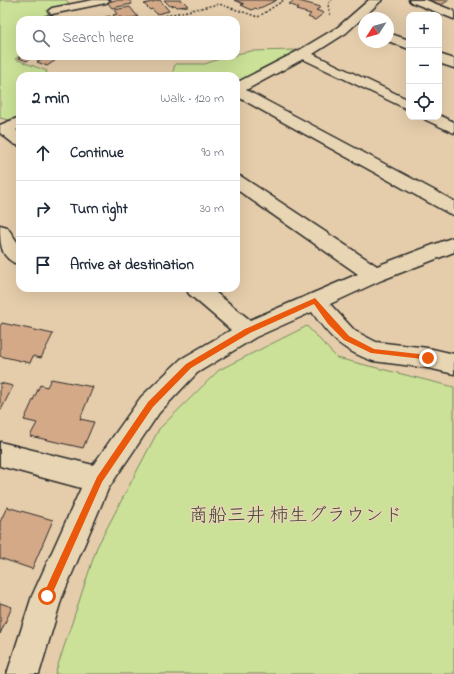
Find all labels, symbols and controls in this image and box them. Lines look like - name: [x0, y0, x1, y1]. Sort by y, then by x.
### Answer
- north arrow: [358, 12, 394, 48]
- map controls: [406, 12, 442, 120]
- button: +: [406, 12, 442, 48]
- search box: [16, 16, 240, 60]
- icon: search: [30, 27, 52, 49]
- text: Search here: [62, 27, 134, 49]
- button: −: [406, 48, 442, 84]
- button: locate: [406, 84, 442, 120]
- text: 2 min: [32, 86, 69, 111]
- text: Walk · 120 m: [160, 89, 224, 108]
- icon: ahead: [32, 142, 54, 164]
- text: Continue: [70, 142, 124, 164]
- text: 90 m: [201, 143, 224, 162]
- icon: right: [32, 198, 54, 220]
- text: Turn right: [70, 198, 128, 220]
- text: 30 m: [200, 199, 224, 218]
- icon: arrive: [32, 254, 54, 276]
- text: Arrive at destination: [70, 254, 194, 276]
- route end: [419, 349, 437, 367]
- park label: 商船三井 柿生グラウンド: [189, 503, 403, 530]
- route start: [38, 587, 56, 605]

